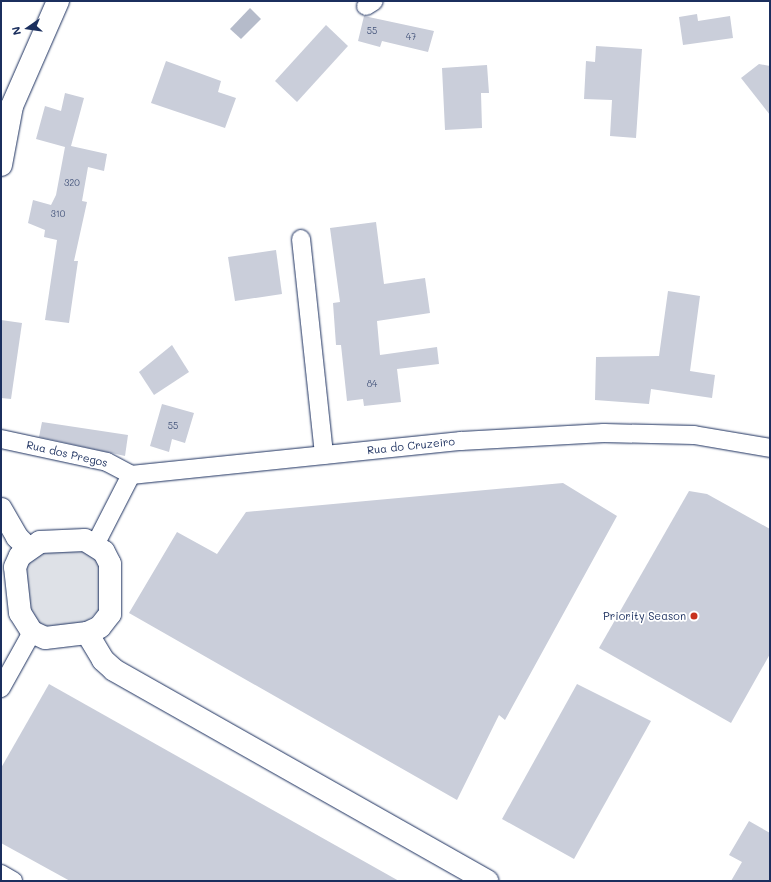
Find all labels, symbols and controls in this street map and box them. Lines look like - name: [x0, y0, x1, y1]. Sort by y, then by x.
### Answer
- north arrow: [8, 8, 48, 48]
- text: N: [8, 25, 24, 37]
- house number: 55: [367, 26, 377, 36]
- house number: 47: [406, 32, 416, 42]
- house number: 320: [64, 178, 80, 188]
- house number: 310: [51, 209, 65, 219]
- house number: 84: [367, 379, 377, 389]
- house number: 55: [168, 421, 178, 431]
- street label: Rua do Cruzeiro: [366, 435, 456, 457]
- street label: Rua dos Pregos: [25, 438, 109, 470]
- place label: Priority Season: [603, 609, 686, 623]
- marker: Priority Season: [689, 611, 699, 621]

